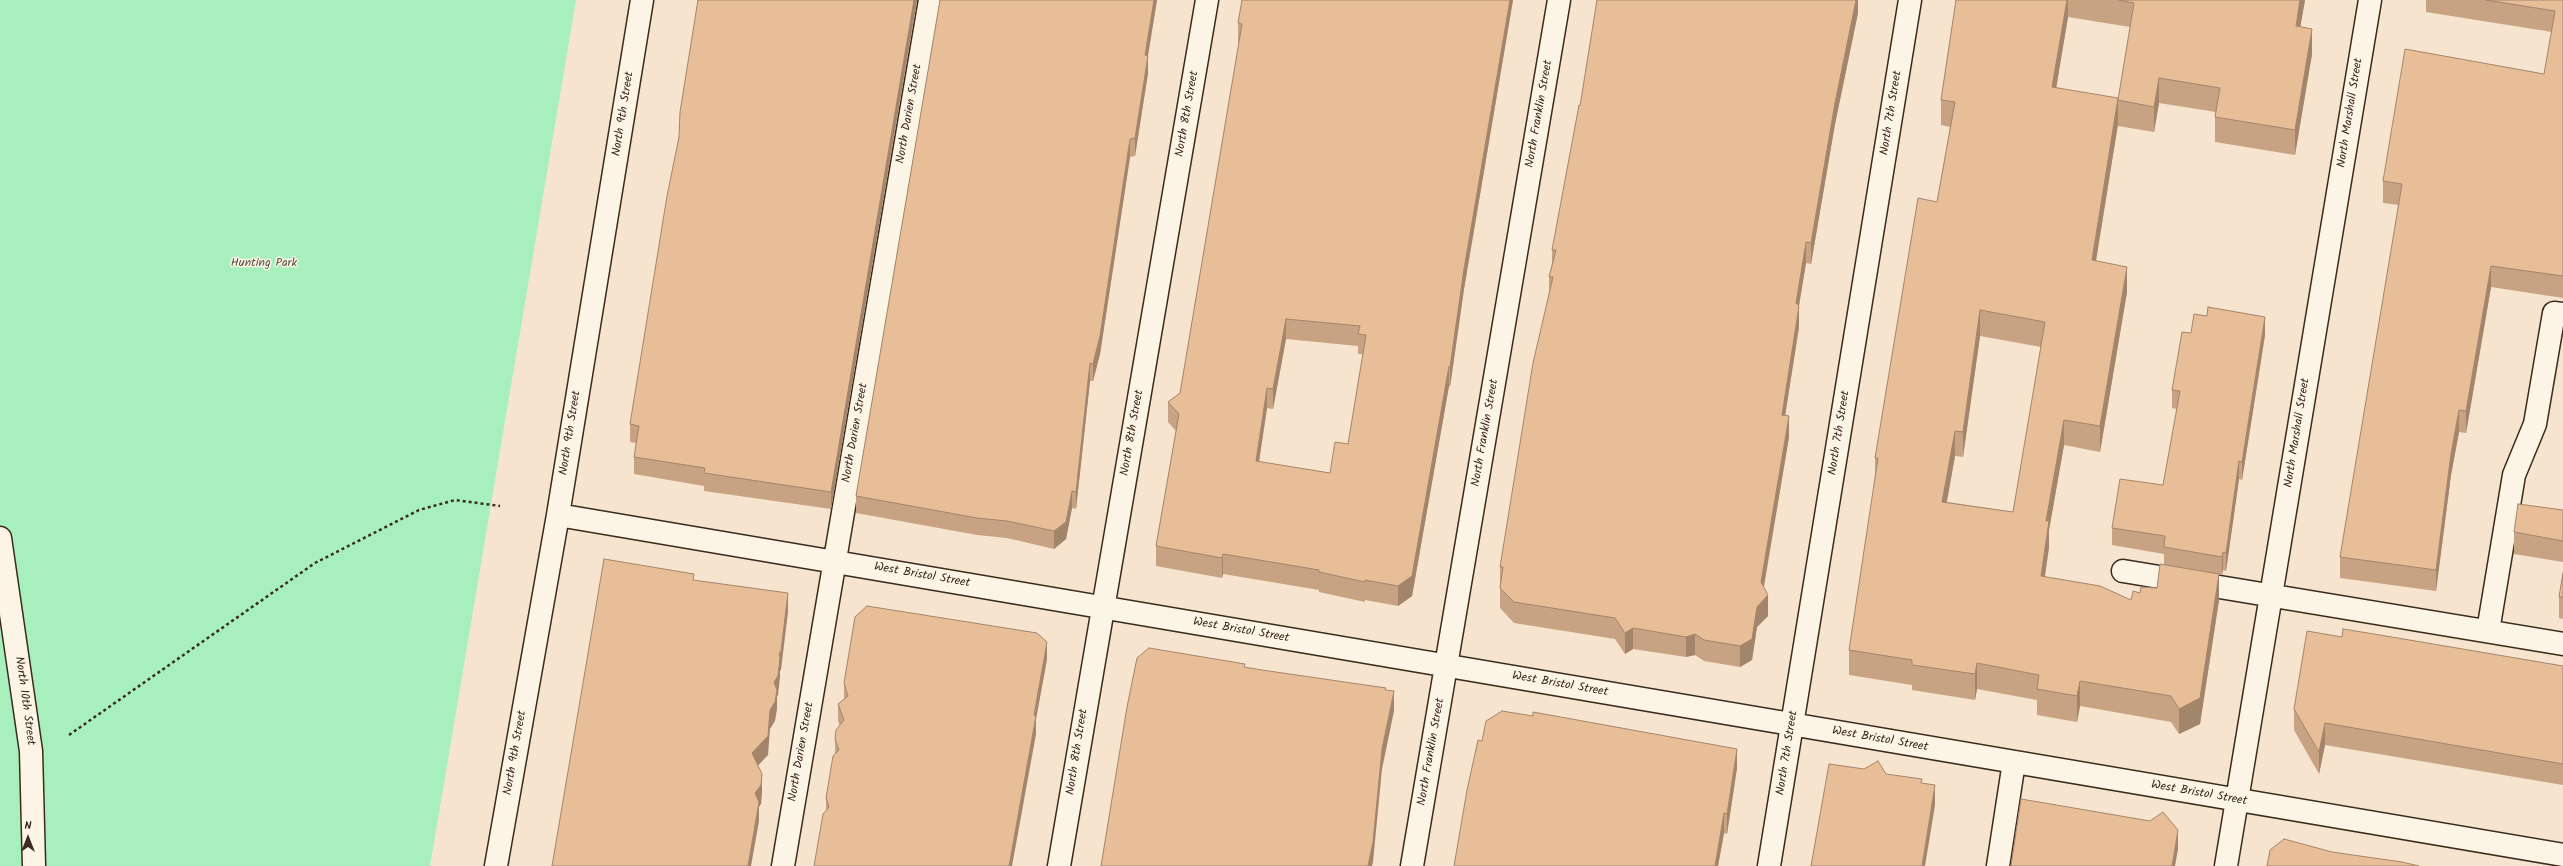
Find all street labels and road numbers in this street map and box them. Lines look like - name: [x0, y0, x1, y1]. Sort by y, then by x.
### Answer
- street label: North Marshall Street: [2335, 57, 2367, 169]
- street label: North Franklin Street: [1523, 59, 1557, 169]
- street label: North Darien Street: [894, 63, 926, 165]
- street label: North 8th Street: [1173, 70, 1203, 158]
- street label: North 7th Street: [1878, 70, 1906, 156]
- street label: North 9th Street: [610, 71, 638, 157]
- street label: North Marshall Street: [2282, 377, 2314, 489]
- street label: North Franklin Street: [1469, 378, 1503, 488]
- street label: North Darien Street: [840, 382, 872, 484]
- street label: North 8th Street: [1118, 389, 1148, 477]
- street label: North 9th Street: [557, 390, 585, 476]
- street label: North 7th Street: [1826, 390, 1854, 476]
- street label: West Bristol Street: [873, 560, 971, 592]
- street label: West Bristol Street: [1192, 615, 1290, 647]
- street label: North 10th Street: [11, 656, 37, 746]
- street label: West Bristol Street: [1511, 669, 1609, 701]
- street label: North Franklin Street: [1415, 697, 1449, 807]
- street label: North Darien Street: [786, 701, 818, 803]
- street label: North 8th Street: [1064, 708, 1092, 796]
- street label: North 9th Street: [501, 710, 531, 796]
- street label: North 7th Street: [1774, 710, 1802, 796]
- street label: West Bristol Street: [1831, 724, 1929, 756]
- street label: West Bristol Street: [2150, 778, 2248, 810]

